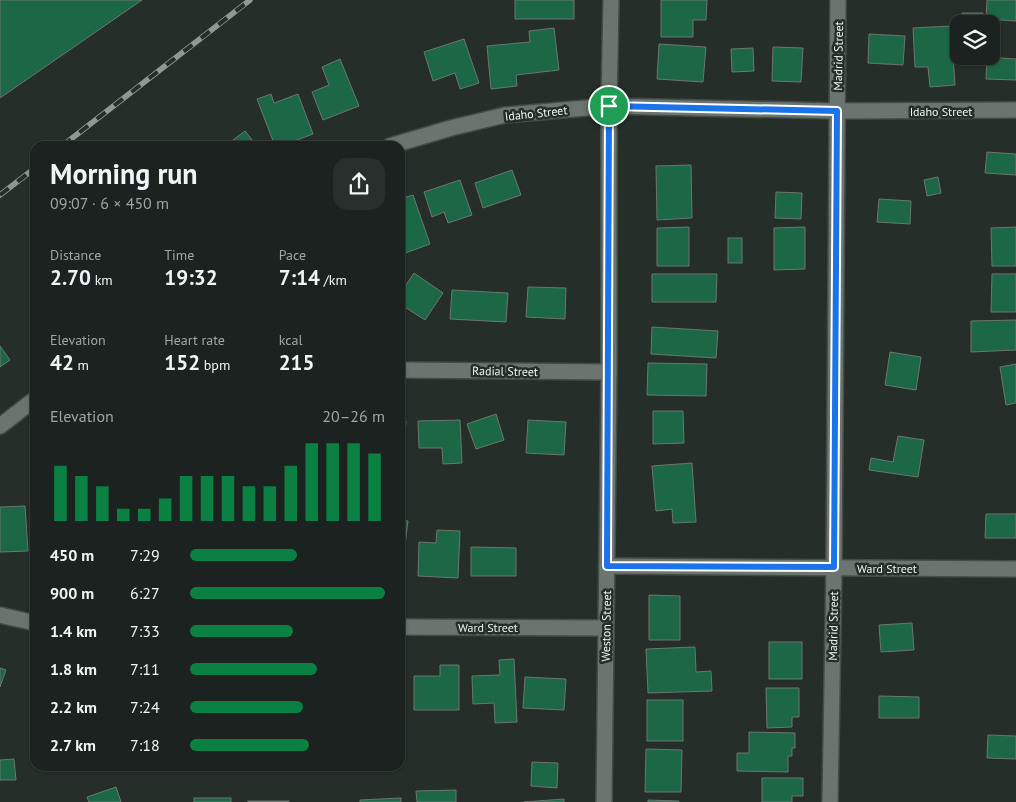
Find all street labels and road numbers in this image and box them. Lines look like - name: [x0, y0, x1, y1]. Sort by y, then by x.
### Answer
- street label: Madrid Street: [830, 21, 846, 91]
- street label: Idaho Street: [504, 102, 568, 124]
- street label: Idaho Street: [910, 104, 972, 119]
- street label: Radial Street: [472, 363, 538, 379]
- street label: Ward Street: [857, 561, 917, 576]
- street label: Weston Street: [598, 590, 614, 662]
- street label: Madrid Street: [825, 591, 841, 661]
- street label: Ward Street: [458, 620, 518, 635]

